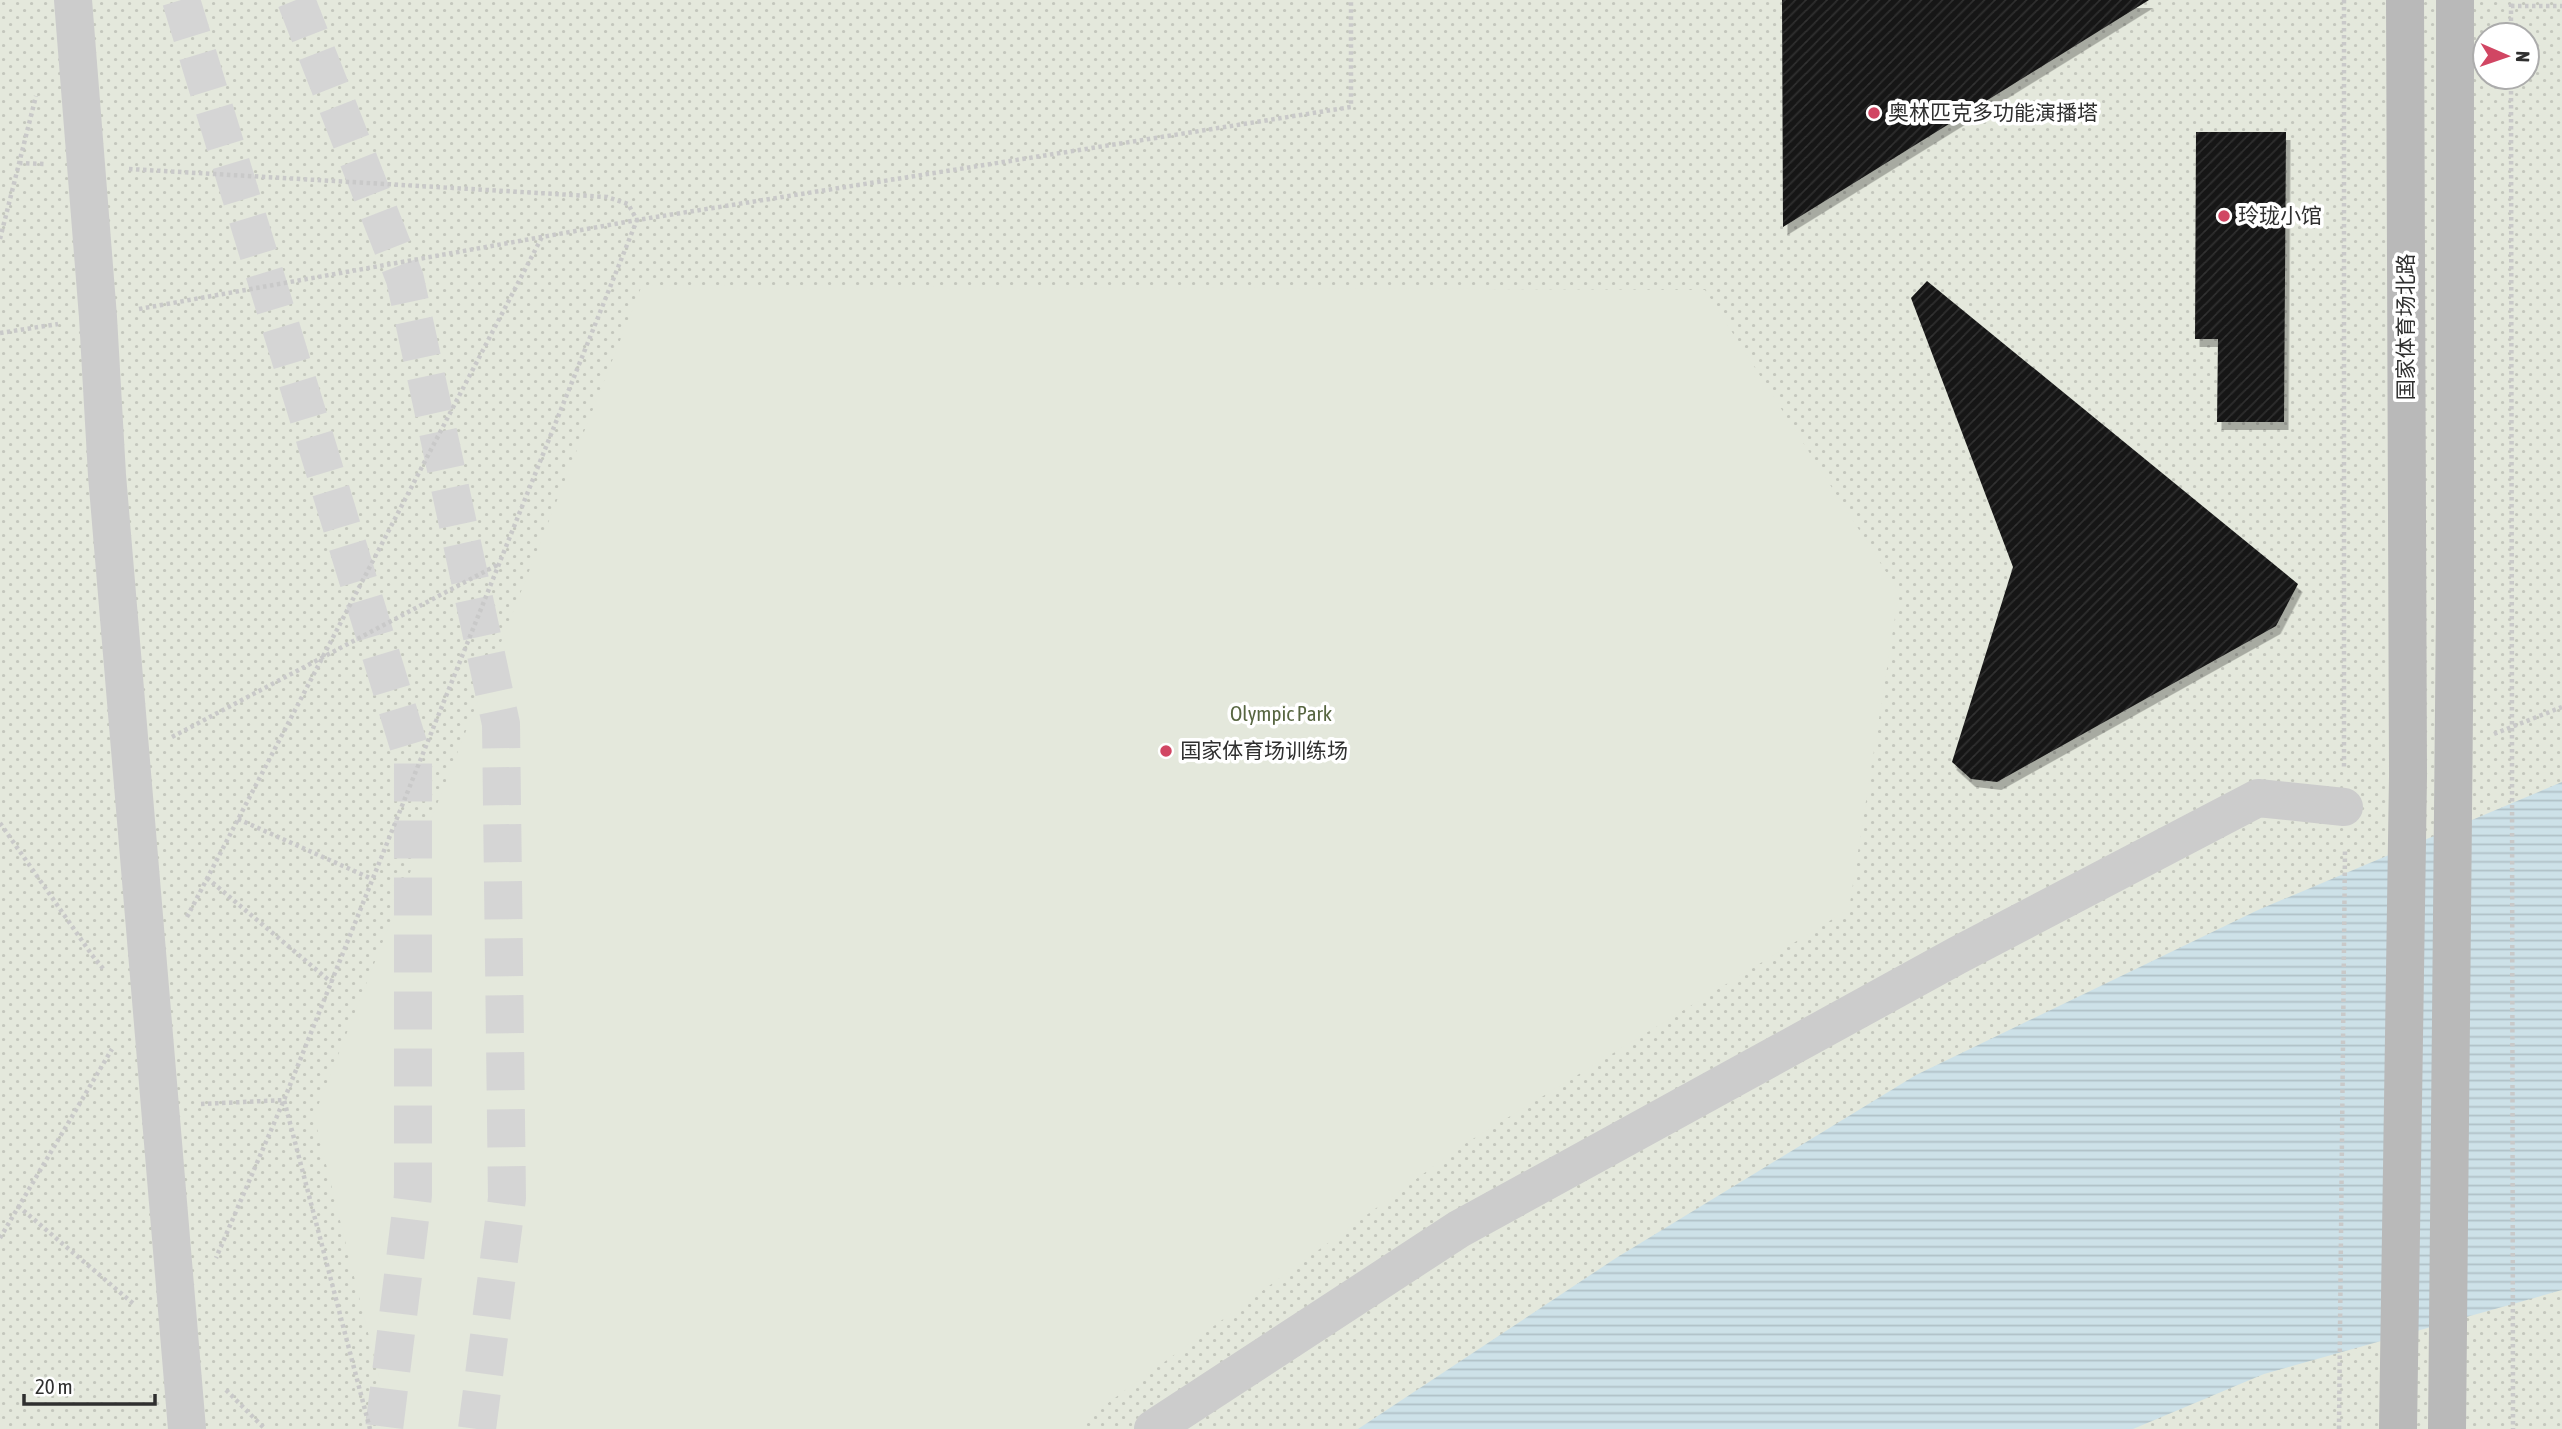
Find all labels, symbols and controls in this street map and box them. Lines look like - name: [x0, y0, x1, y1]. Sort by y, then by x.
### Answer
- north arrow: [2471, 21, 2541, 91]
- text: N: [2512, 51, 2534, 63]
- place label: 奥林匹克多功能演播塔: [1888, 100, 2098, 124]
- marker: 奥林匹克多功能演播塔: [1866, 105, 1882, 121]
- place label: 玲珑小馆: [2238, 203, 2322, 227]
- marker: 玲珑小馆: [2216, 208, 2232, 224]
- street label: 国家体育场北路: [2393, 254, 2417, 401]
- park label: Olympic Park: [1230, 701, 1332, 725]
- place label: 国家体育场训练场: [1180, 738, 1348, 762]
- marker: 国家体育场训练场: [1158, 743, 1174, 759]
- scale bar: [24, 1362, 156, 1406]
- text: 20 m: [35, 1374, 73, 1398]

